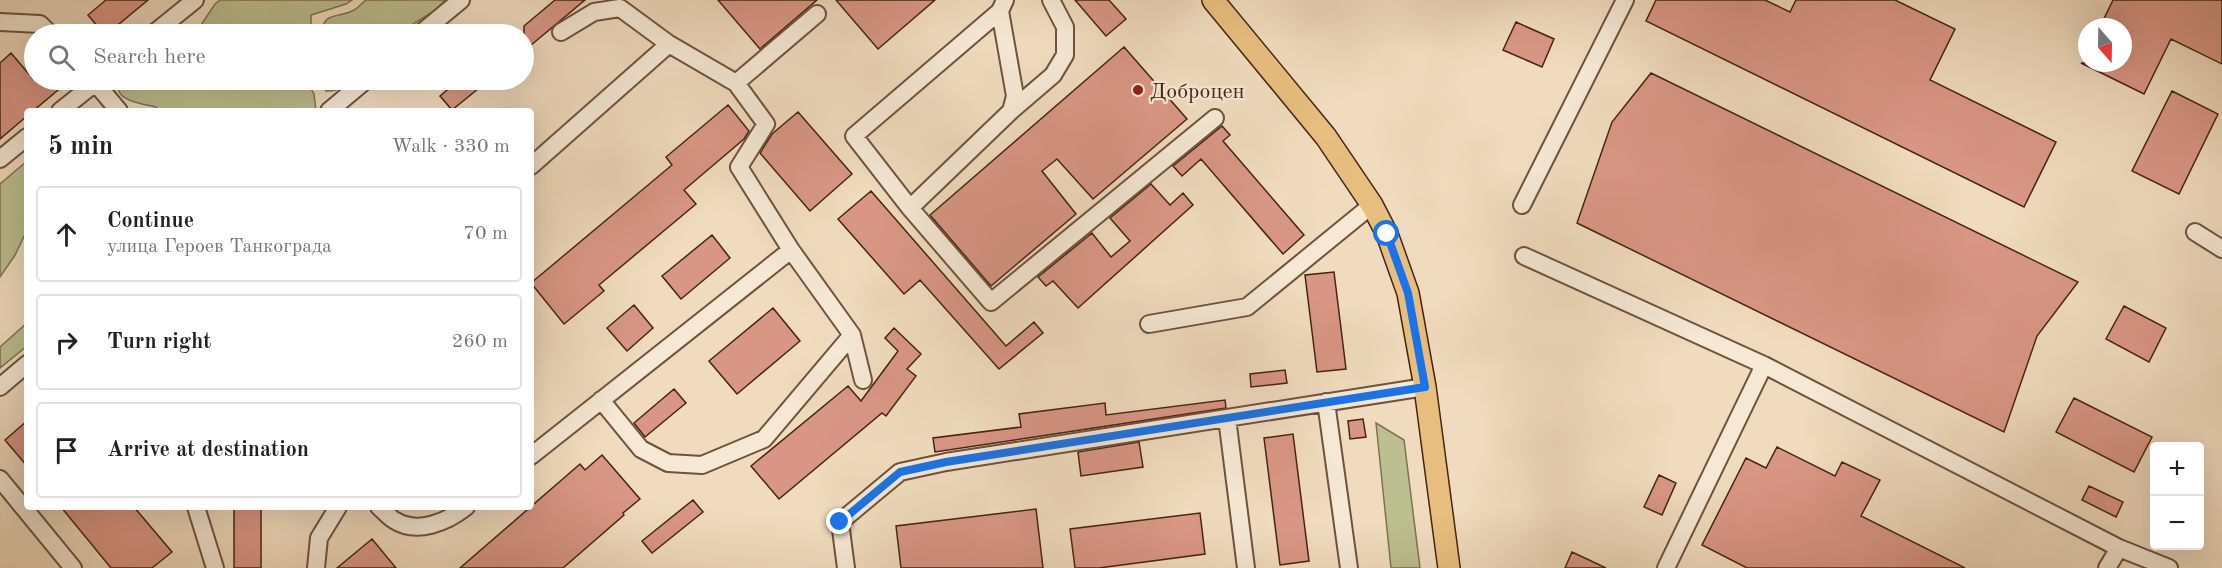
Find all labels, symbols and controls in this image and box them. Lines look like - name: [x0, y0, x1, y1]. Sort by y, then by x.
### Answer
- north arrow: [2078, 18, 2132, 72]
- search box: [24, 24, 534, 90]
- icon: search: [45, 41, 78, 74]
- text: Search here: [93, 46, 206, 68]
- place label: Доброцен: [1150, 81, 1245, 103]
- marker: Доброцен: [1131, 83, 1145, 97]
- text: 5 min: [48, 134, 113, 160]
- text: Walk · 330 m: [391, 137, 510, 157]
- text: Continue: [107, 210, 194, 232]
- icon: ahead: [50, 218, 83, 251]
- route start: [1373, 220, 1399, 246]
- text: 70 m: [463, 224, 508, 244]
- text: улица Героев Танкограда: [107, 237, 332, 257]
- icon: right: [50, 326, 83, 359]
- text: Turn right: [107, 331, 211, 353]
- text: 260 m: [452, 332, 508, 352]
- icon: arrive: [50, 434, 83, 467]
- text: Arrive at destination: [107, 439, 309, 461]
- map controls: [2150, 442, 2204, 550]
- button: +: [2150, 442, 2204, 496]
- button: −: [2150, 496, 2204, 550]
- route end: [826, 508, 852, 534]

